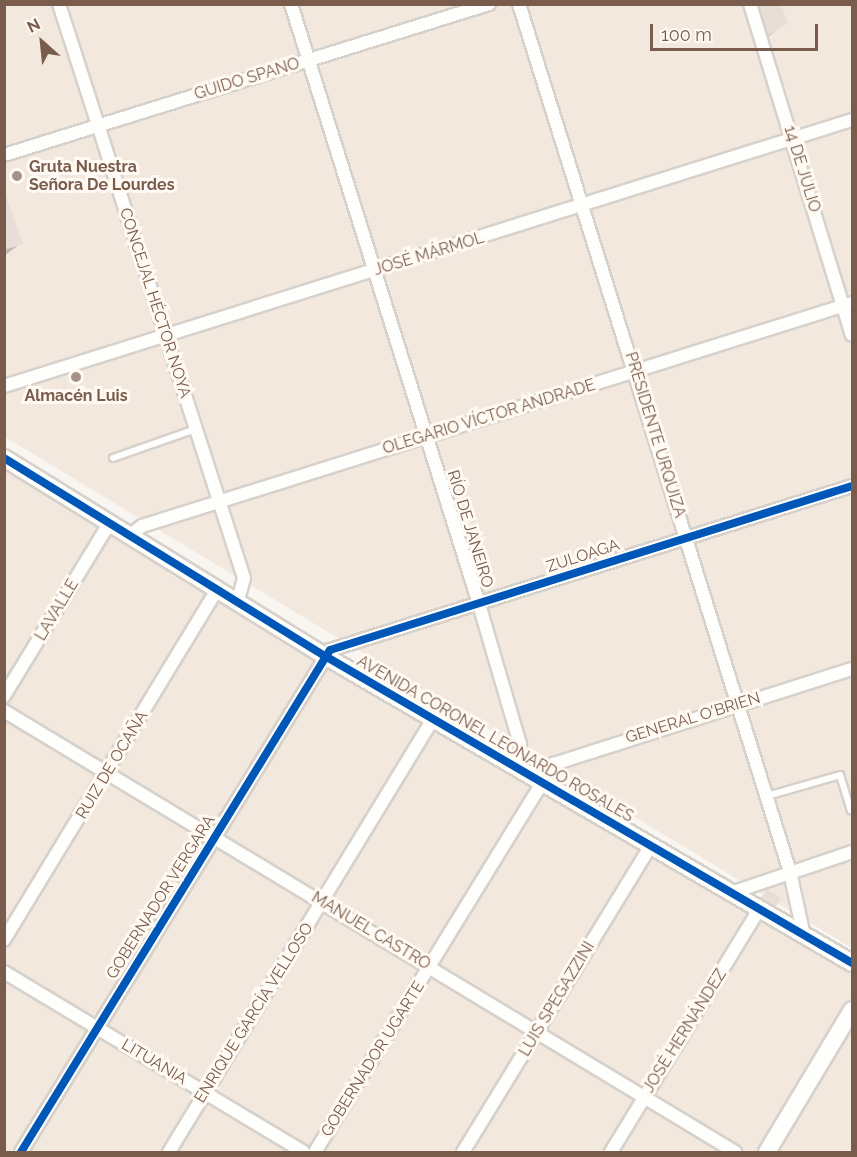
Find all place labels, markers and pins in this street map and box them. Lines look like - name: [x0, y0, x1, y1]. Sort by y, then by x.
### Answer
- place label: Gruta Nuestra Señora De Lourdes: [29, 157, 175, 195]
- marker: Gruta Nuestra Señora De Lourdes: [10, 169, 24, 183]
- marker: Almacén Luis: [69, 370, 83, 384]
- place label: Almacén Luis: [24, 386, 128, 406]

